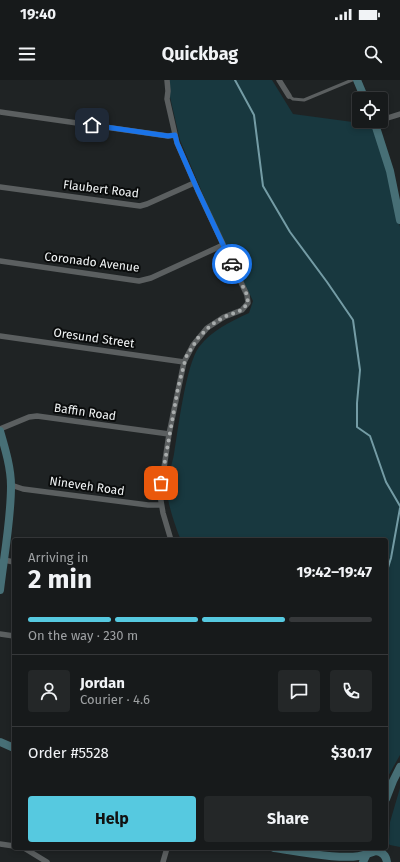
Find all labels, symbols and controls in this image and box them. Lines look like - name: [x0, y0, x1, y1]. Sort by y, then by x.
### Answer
- text: 19:40: [20, 5, 56, 23]
- icon: menu: [16, 43, 38, 65]
- text: Quickbag: [162, 43, 238, 65]
- icon: search: [362, 43, 384, 65]
- map controls: [352, 92, 388, 128]
- button: locate: [352, 92, 388, 128]
- pin: [75, 108, 109, 142]
- icon: home: [81, 114, 103, 136]
- street label: Flaubert Road: [62, 177, 140, 201]
- courier: [212, 244, 252, 284]
- street label: Coronado Avenue: [44, 249, 140, 275]
- icon: car: [221, 253, 243, 275]
- street label: Oresund Street: [53, 325, 136, 351]
- street label: Baffin Road: [53, 401, 117, 423]
- pin: [144, 466, 178, 500]
- icon: bag: [150, 472, 172, 494]
- street label: Nineveh Road: [49, 474, 125, 498]
- text: Arriving in: [28, 550, 88, 565]
- text: 19:42–19:47: [296, 563, 372, 581]
- text: 2 min: [28, 564, 92, 595]
- text: On the way · 230 m: [28, 628, 138, 643]
- button: person: [28, 670, 70, 712]
- button: chat: [278, 670, 320, 712]
- button: phone: [330, 670, 372, 712]
- text: Jordan: [80, 674, 125, 692]
- text: Courier · 4.6: [80, 692, 150, 707]
- text: Order #5528: [28, 744, 109, 762]
- text: $30.17: [331, 744, 372, 762]
- button: Help: [28, 796, 196, 842]
- button: Share: [204, 796, 372, 842]

